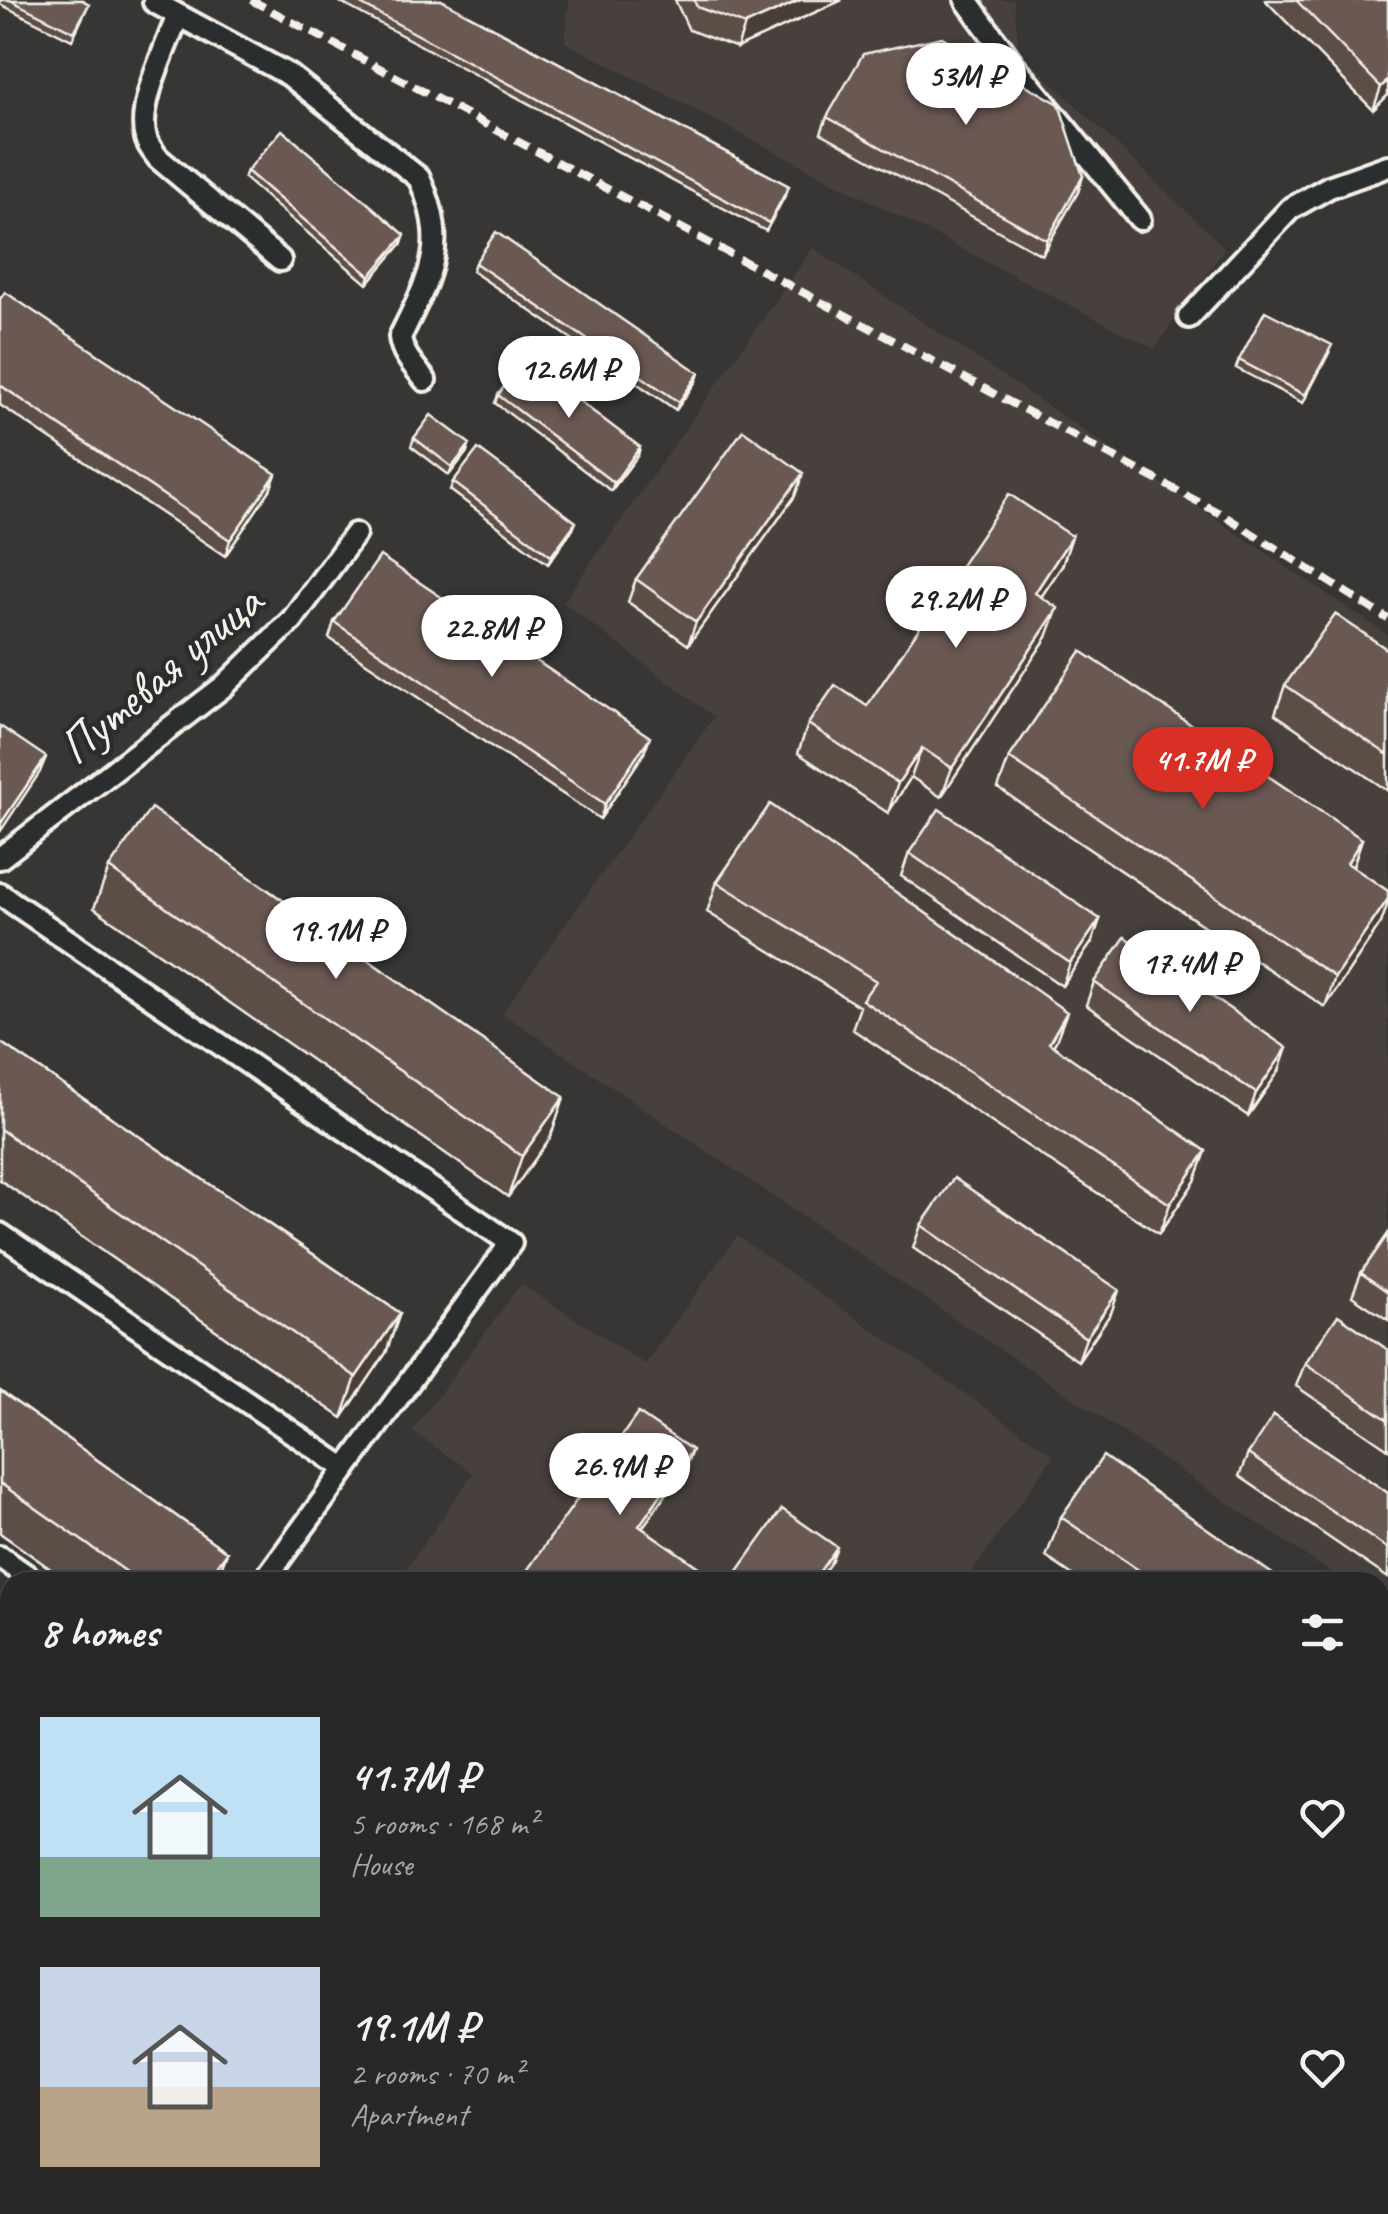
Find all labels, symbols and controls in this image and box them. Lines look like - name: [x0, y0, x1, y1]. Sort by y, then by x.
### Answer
- pin: 53M ₽: [896, 43, 1036, 128]
- text: 53M ₽: [928, 55, 1004, 96]
- pin: 12.6M ₽: [477, 336, 661, 421]
- text: 12.6M ₽: [520, 348, 618, 389]
- pin: 29.2M ₽: [864, 566, 1048, 651]
- street label: Путевая улица: [45, 568, 277, 778]
- text: 29.2M ₽: [908, 578, 1004, 619]
- pin: 22.8M ₽: [400, 595, 584, 680]
- text: 22.8M ₽: [443, 607, 541, 648]
- pin: 41.7M ₽: [1111, 727, 1295, 812]
- text: 41.7M ₽: [1154, 739, 1252, 780]
- pin: 19.1M ₽: [244, 897, 428, 982]
- text: 19.1M ₽: [288, 909, 384, 950]
- pin: 17.4M ₽: [1098, 930, 1282, 1015]
- text: 17.4M ₽: [1141, 942, 1239, 983]
- pin: 26.9M ₽: [528, 1433, 712, 1518]
- text: 26.9M ₽: [571, 1445, 669, 1486]
- icon: filters: [1295, 1605, 1350, 1660]
- text: 8 homes: [40, 1606, 159, 1659]
- text: 41.7M ₽: [350, 1750, 477, 1803]
- icon: home: [120, 1757, 240, 1877]
- icon: heart: [1295, 1790, 1350, 1845]
- text: 5 rooms · 168 m²: [350, 1803, 537, 1844]
- text: House: [350, 1844, 412, 1885]
- text: 19.1M ₽: [350, 2000, 477, 2053]
- icon: home: [120, 2007, 240, 2127]
- icon: heart: [1295, 2040, 1350, 2095]
- text: 2 rooms · 70 m²: [350, 2053, 523, 2094]
- text: Apartment: [350, 2094, 468, 2135]

